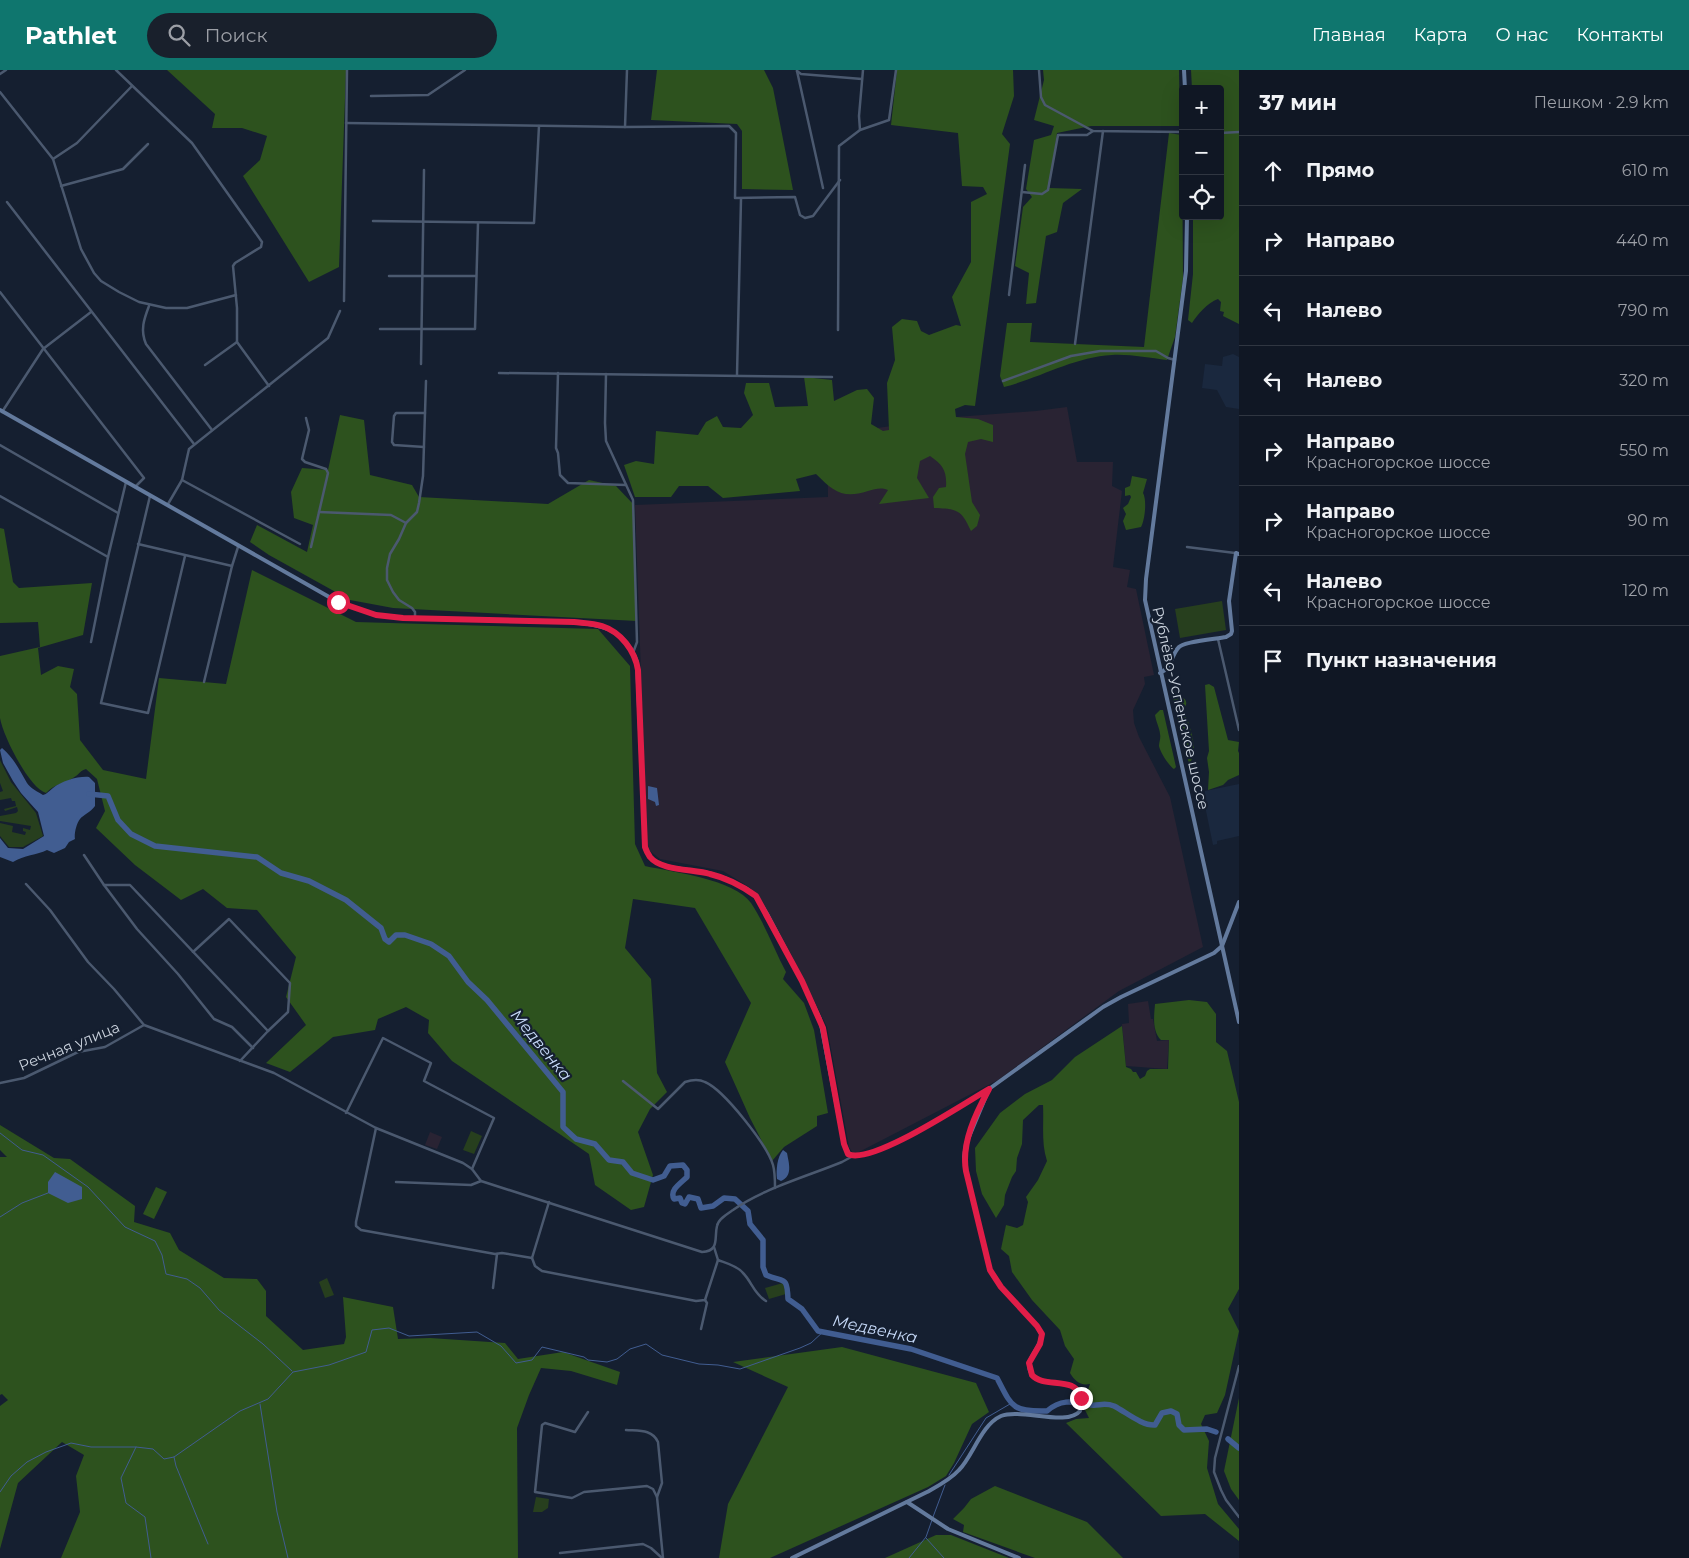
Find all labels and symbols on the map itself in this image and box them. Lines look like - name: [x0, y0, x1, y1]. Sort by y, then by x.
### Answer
- route start: [327, 591, 350, 614]
- street label: Рублёво-Успенское шоссе: [1148, 605, 1214, 811]
- water label: Медвенка: [507, 1006, 575, 1084]
- street label: Речная улица: [16, 1017, 122, 1075]
- water label: Медвенка: [831, 1311, 919, 1347]
- route end: [1070, 1387, 1093, 1410]

